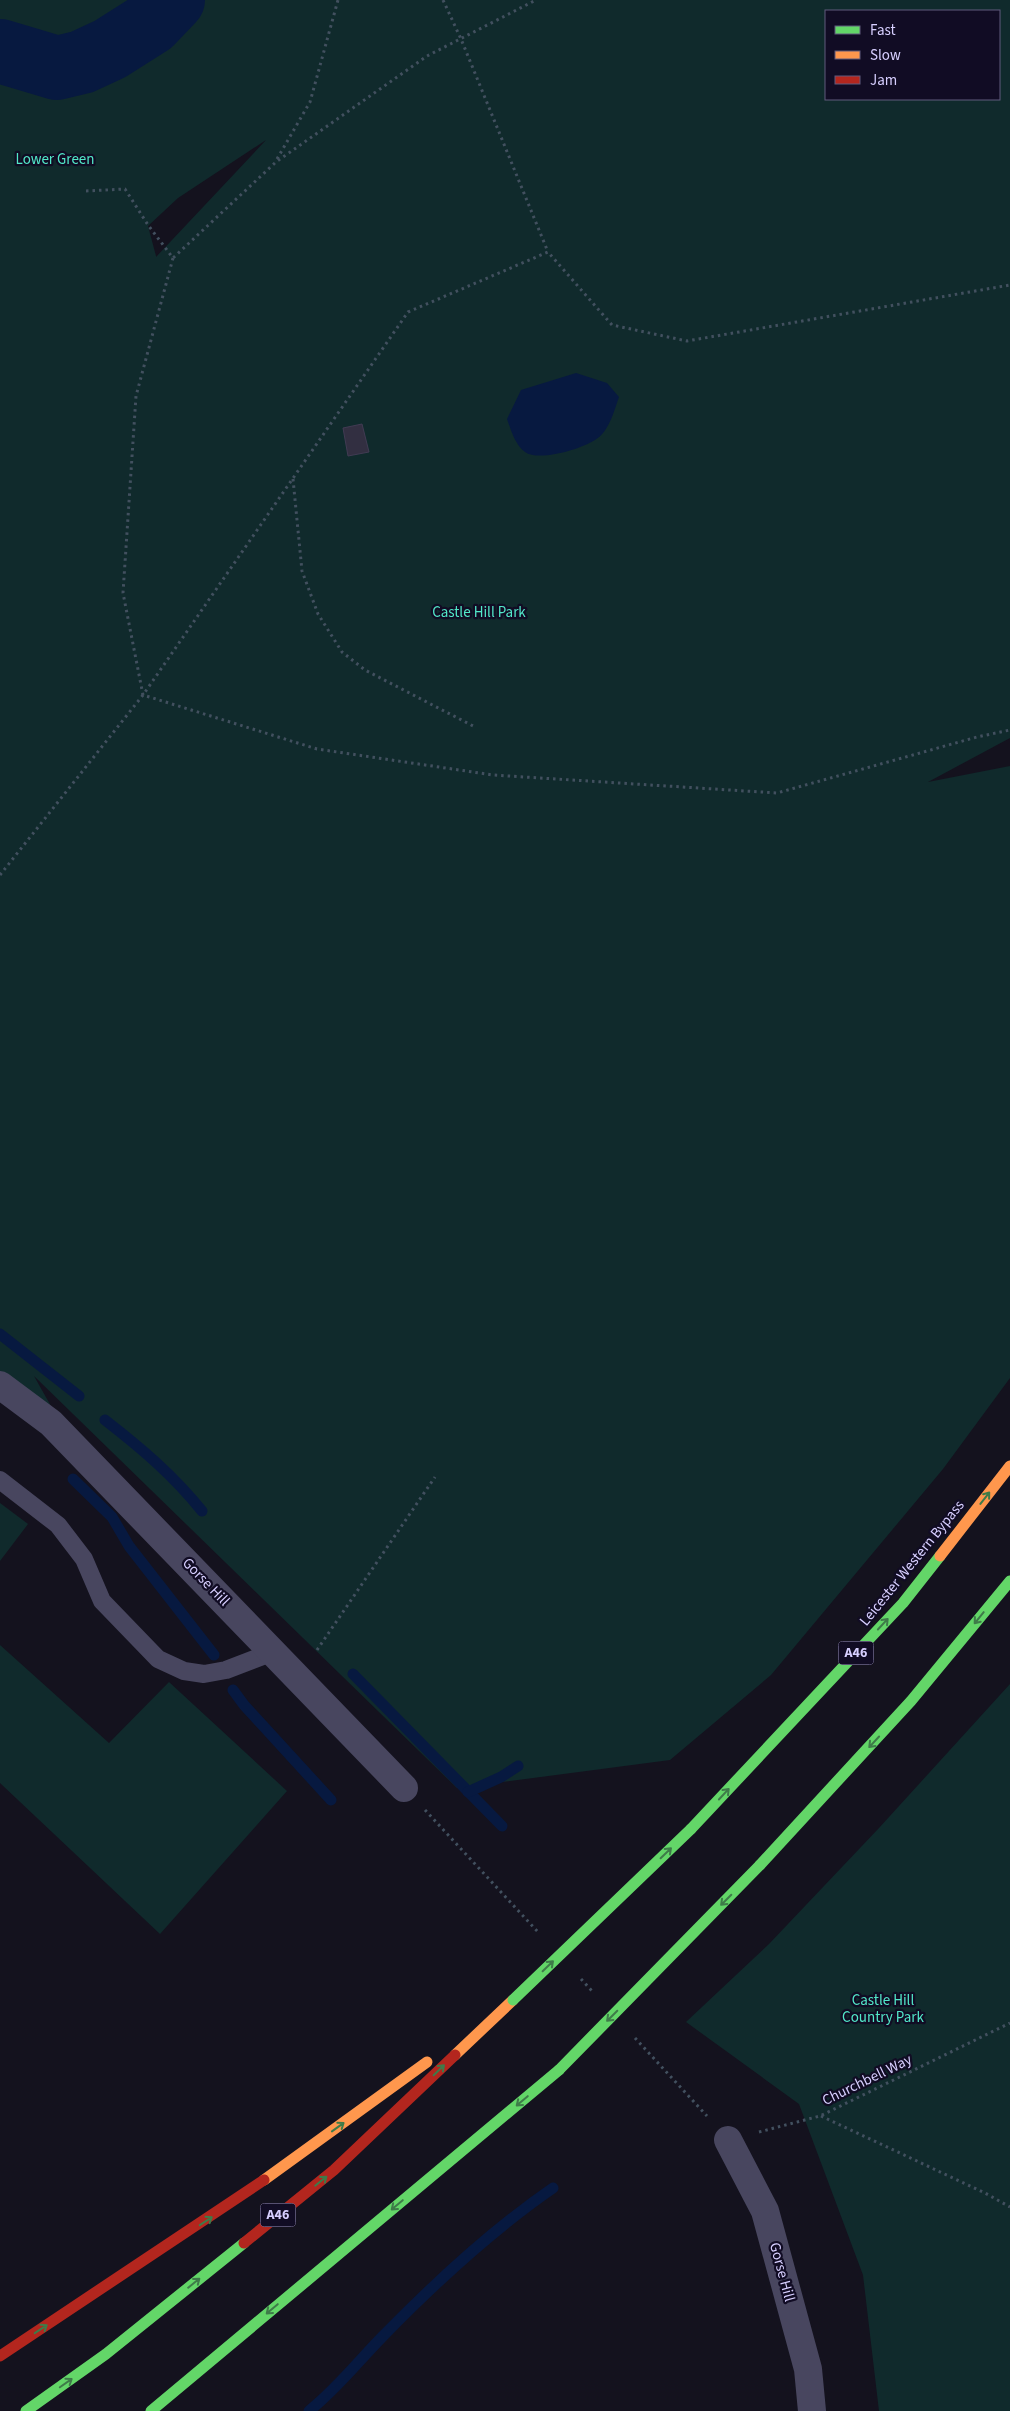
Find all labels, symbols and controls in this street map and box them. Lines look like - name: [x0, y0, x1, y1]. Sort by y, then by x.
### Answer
- legend: [825, 10, 1000, 100]
- text: Fast: [870, 20, 896, 41]
- text: Slow: [870, 45, 901, 66]
- text: Jam: [870, 70, 897, 91]
- park label: Lower Green: [16, 149, 94, 170]
- park label: Castle Hill Park: [432, 602, 526, 623]
- one-way arrow: [980, 1492, 991, 1505]
- street label: Leicester Western Bypass: [855, 1496, 969, 1630]
- street label: Gorse Hill: [177, 1553, 235, 1611]
- one-way arrow: [974, 1612, 985, 1625]
- one-way arrow: [877, 1618, 889, 1631]
- road number: A46: [838, 1642, 874, 1665]
- one-way arrow: [868, 1736, 880, 1748]
- one-way arrow: [718, 1787, 730, 1800]
- one-way arrow: [659, 1847, 672, 1859]
- one-way arrow: [720, 1894, 732, 1906]
- one-way arrow: [542, 1960, 555, 1972]
- park label: Castle Hill Country Park: [842, 1990, 924, 2028]
- one-way arrow: [606, 2010, 618, 2022]
- street label: Churchbell Way: [819, 2049, 915, 2111]
- one-way arrow: [433, 2064, 446, 2076]
- one-way arrow: [515, 2095, 528, 2106]
- one-way arrow: [331, 2121, 344, 2132]
- one-way arrow: [314, 2176, 327, 2187]
- one-way arrow: [391, 2200, 404, 2211]
- road number: A46: [260, 2204, 296, 2226]
- one-way arrow: [198, 2215, 212, 2225]
- street label: Gorse Hill: [764, 2240, 800, 2304]
- one-way arrow: [187, 2278, 200, 2289]
- one-way arrow: [266, 2304, 279, 2315]
- one-way arrow: [33, 2324, 47, 2334]
- one-way arrow: [59, 2378, 73, 2388]

